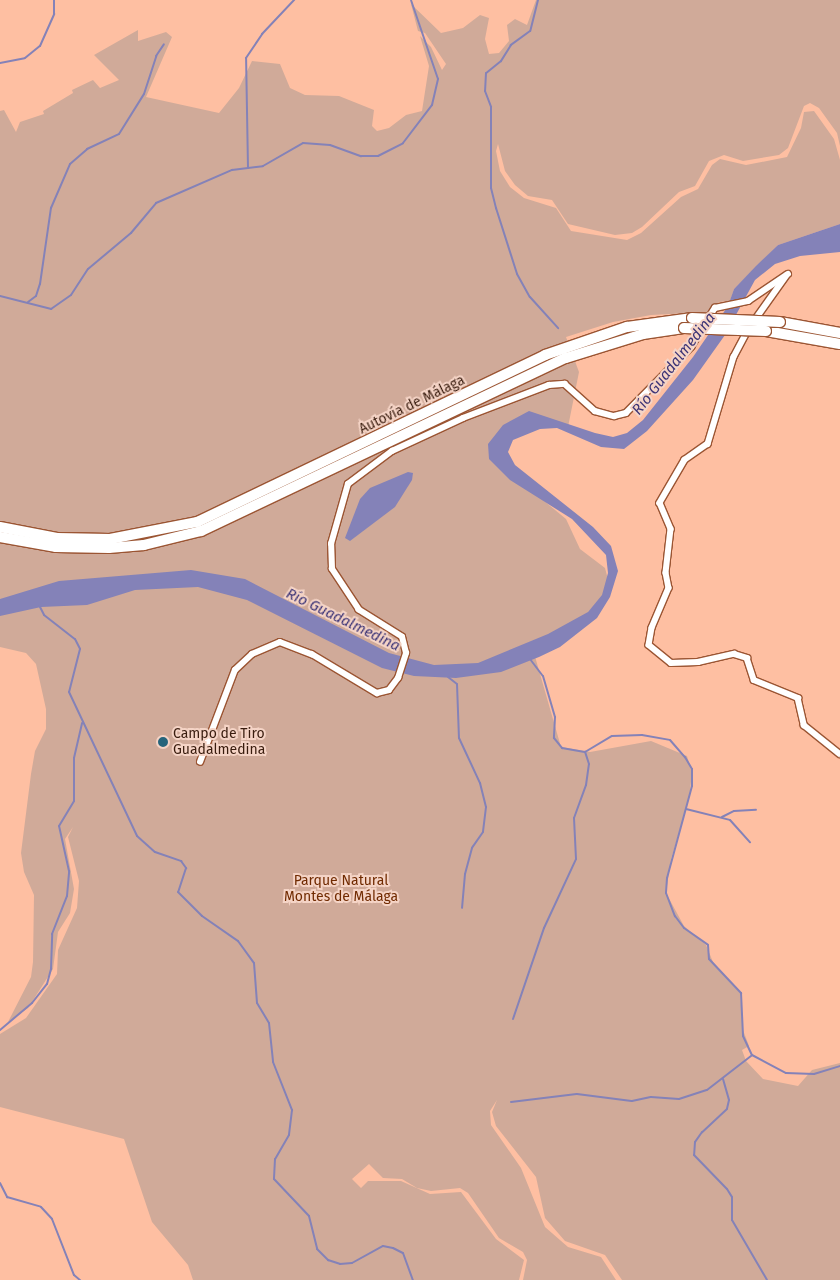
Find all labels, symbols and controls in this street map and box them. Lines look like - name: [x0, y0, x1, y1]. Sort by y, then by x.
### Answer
- water label: Río Guadalmedina: [629, 309, 719, 419]
- street label: Autovía de Málaga: [356, 372, 468, 438]
- water label: Río Guadalmedina: [283, 585, 403, 655]
- place label: Campo de Tiro Guadalmedina: [173, 726, 265, 759]
- marker: Campo de Tiro Guadalmedina: [157, 736, 169, 748]
- park label: Parque Natural Montes de Málaga: [284, 873, 398, 906]

